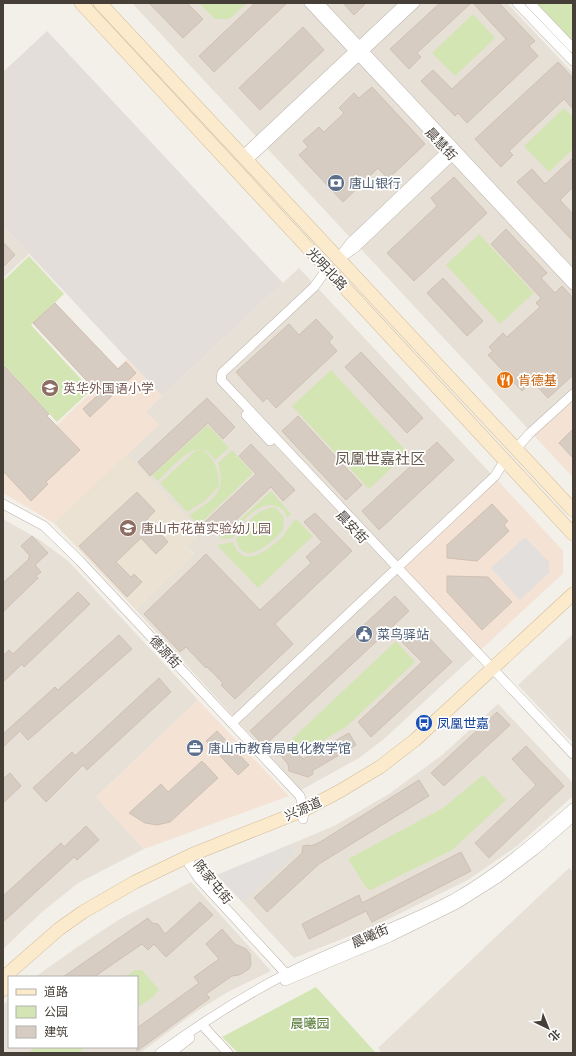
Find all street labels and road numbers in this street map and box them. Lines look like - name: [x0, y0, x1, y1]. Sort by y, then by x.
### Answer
- street label: 晨慧街: [422, 125, 460, 163]
- street label: 光明北路: [304, 245, 350, 293]
- street label: 晨安街: [333, 508, 371, 546]
- street label: 德源街: [146, 633, 184, 671]
- street label: 兴源道: [282, 794, 324, 824]
- street label: 陈家屯街: [191, 857, 235, 907]
- street label: 晨曦街: [349, 921, 391, 951]

